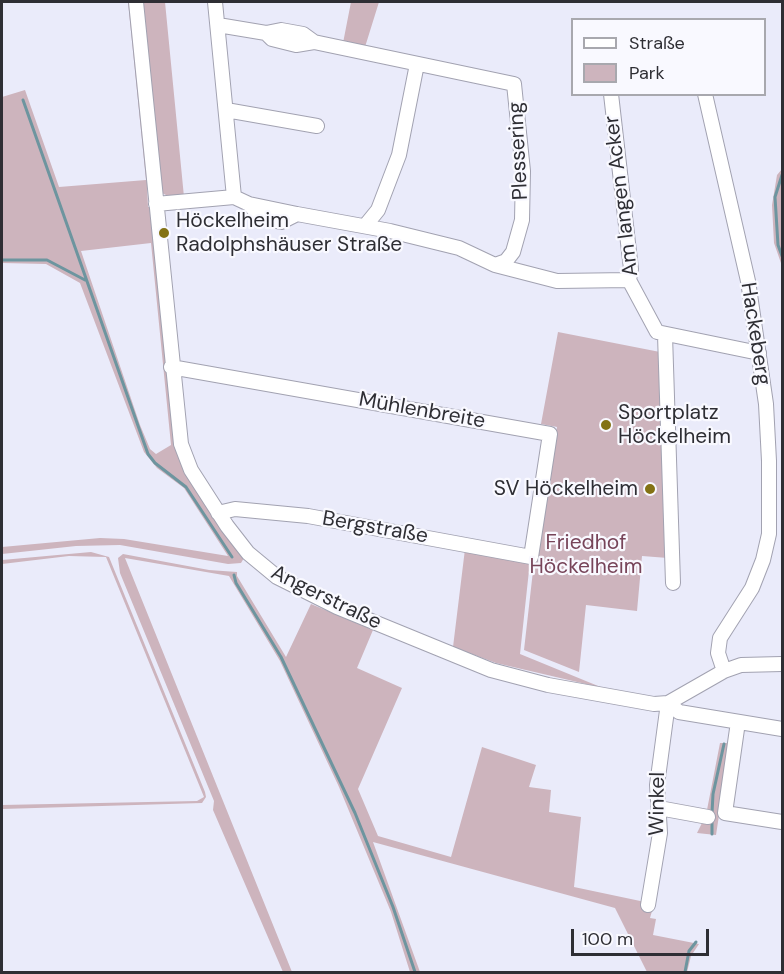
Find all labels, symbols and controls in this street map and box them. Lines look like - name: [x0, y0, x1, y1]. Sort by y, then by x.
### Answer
- legend: [571, 18, 766, 96]
- text: Straße: [629, 31, 685, 55]
- text: Park: [629, 61, 665, 85]
- street label: Plessering: [504, 101, 534, 201]
- street label: Am langen Acker: [600, 114, 644, 278]
- place label: Höckelheim Radolphshäuser Straße: [176, 208, 402, 258]
- marker: Höckelheim Radolphshäuser Straße: [157, 226, 171, 240]
- street label: Hackeberg: [734, 281, 776, 387]
- street label: Mühlenbreite: [357, 387, 487, 435]
- place label: Sportplatz Höckelheim: [618, 400, 731, 450]
- marker: Sportplatz Höckelheim: [599, 418, 613, 432]
- place label: SV Höckelheim: [494, 476, 638, 502]
- marker: SV Höckelheim: [643, 482, 657, 496]
- street label: Bergstraße: [320, 506, 430, 550]
- park label: Friedhof Höckelheim: [530, 530, 642, 580]
- street label: Angerstraße: [267, 560, 385, 636]
- street label: Winkel: [645, 772, 671, 836]
- scale bar: [574, 917, 712, 955]
- text: 100 m: [582, 927, 633, 951]

